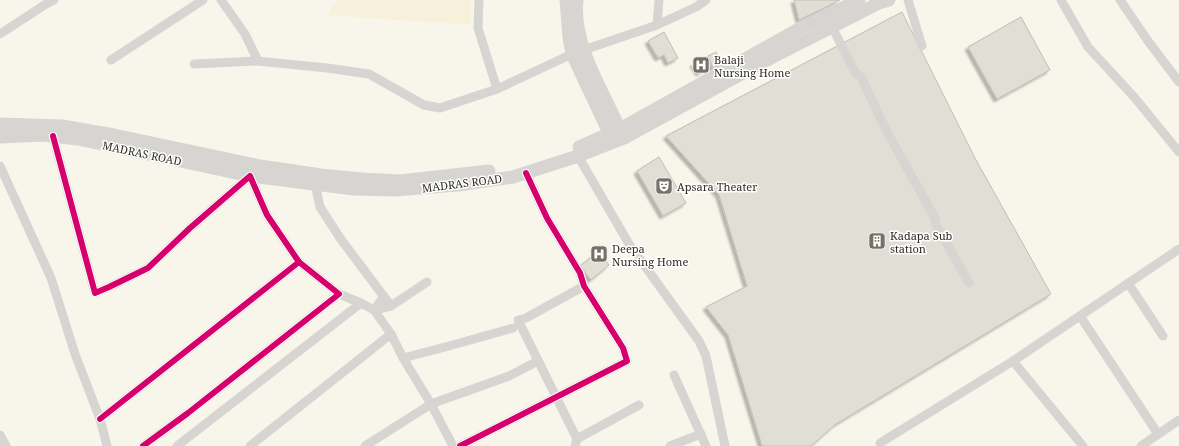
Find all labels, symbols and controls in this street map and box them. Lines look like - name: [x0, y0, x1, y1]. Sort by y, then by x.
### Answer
- place label: Balaji Nursing Home: [714, 52, 790, 80]
- hospital icon: Balaji Nursing Home: [691, 55, 711, 75]
- street label: MADRAS ROAD: [101, 137, 183, 169]
- street label: MADRAS ROAD: [421, 171, 503, 195]
- theatre icon: Apsara Theater: [654, 176, 674, 196]
- place label: Apsara Theater: [677, 179, 758, 194]
- place label: Kadapa Sub station: [890, 228, 953, 256]
- building icon: Kadapa Sub station: [867, 231, 887, 251]
- place label: Deepa Nursing Home: [612, 241, 688, 269]
- hospital icon: Deepa Nursing Home: [589, 244, 609, 264]

